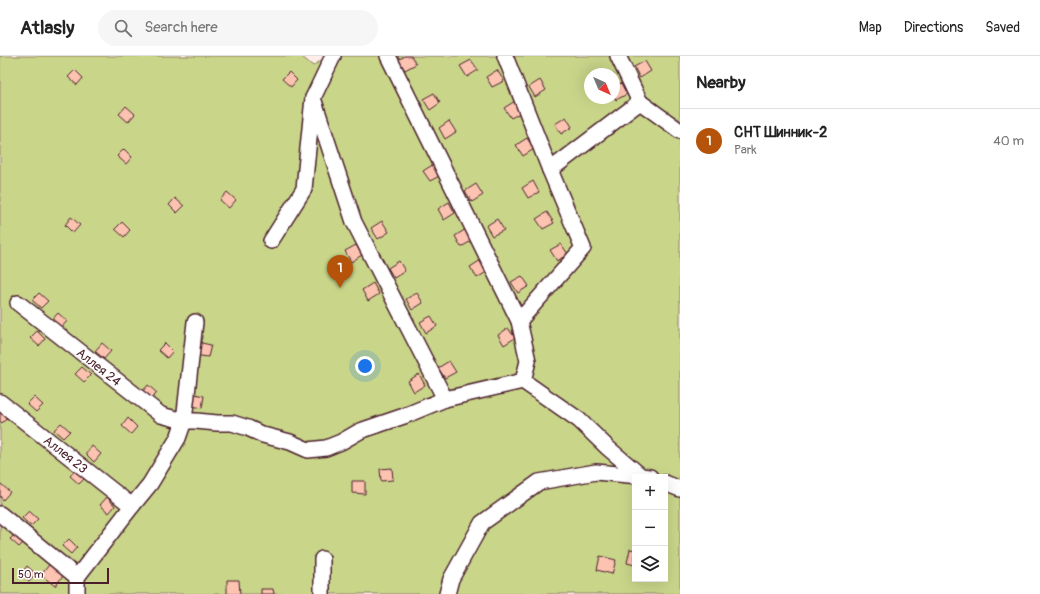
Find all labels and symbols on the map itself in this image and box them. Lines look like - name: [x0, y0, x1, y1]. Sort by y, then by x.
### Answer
- north arrow: [584, 68, 620, 104]
- pin: 1: [327, 255, 353, 288]
- street label: Аллея 24: [73, 345, 124, 390]
- your location: [355, 356, 375, 376]
- street label: Аллея 23: [40, 433, 91, 477]
- scale bar: [12, 566, 109, 585]

